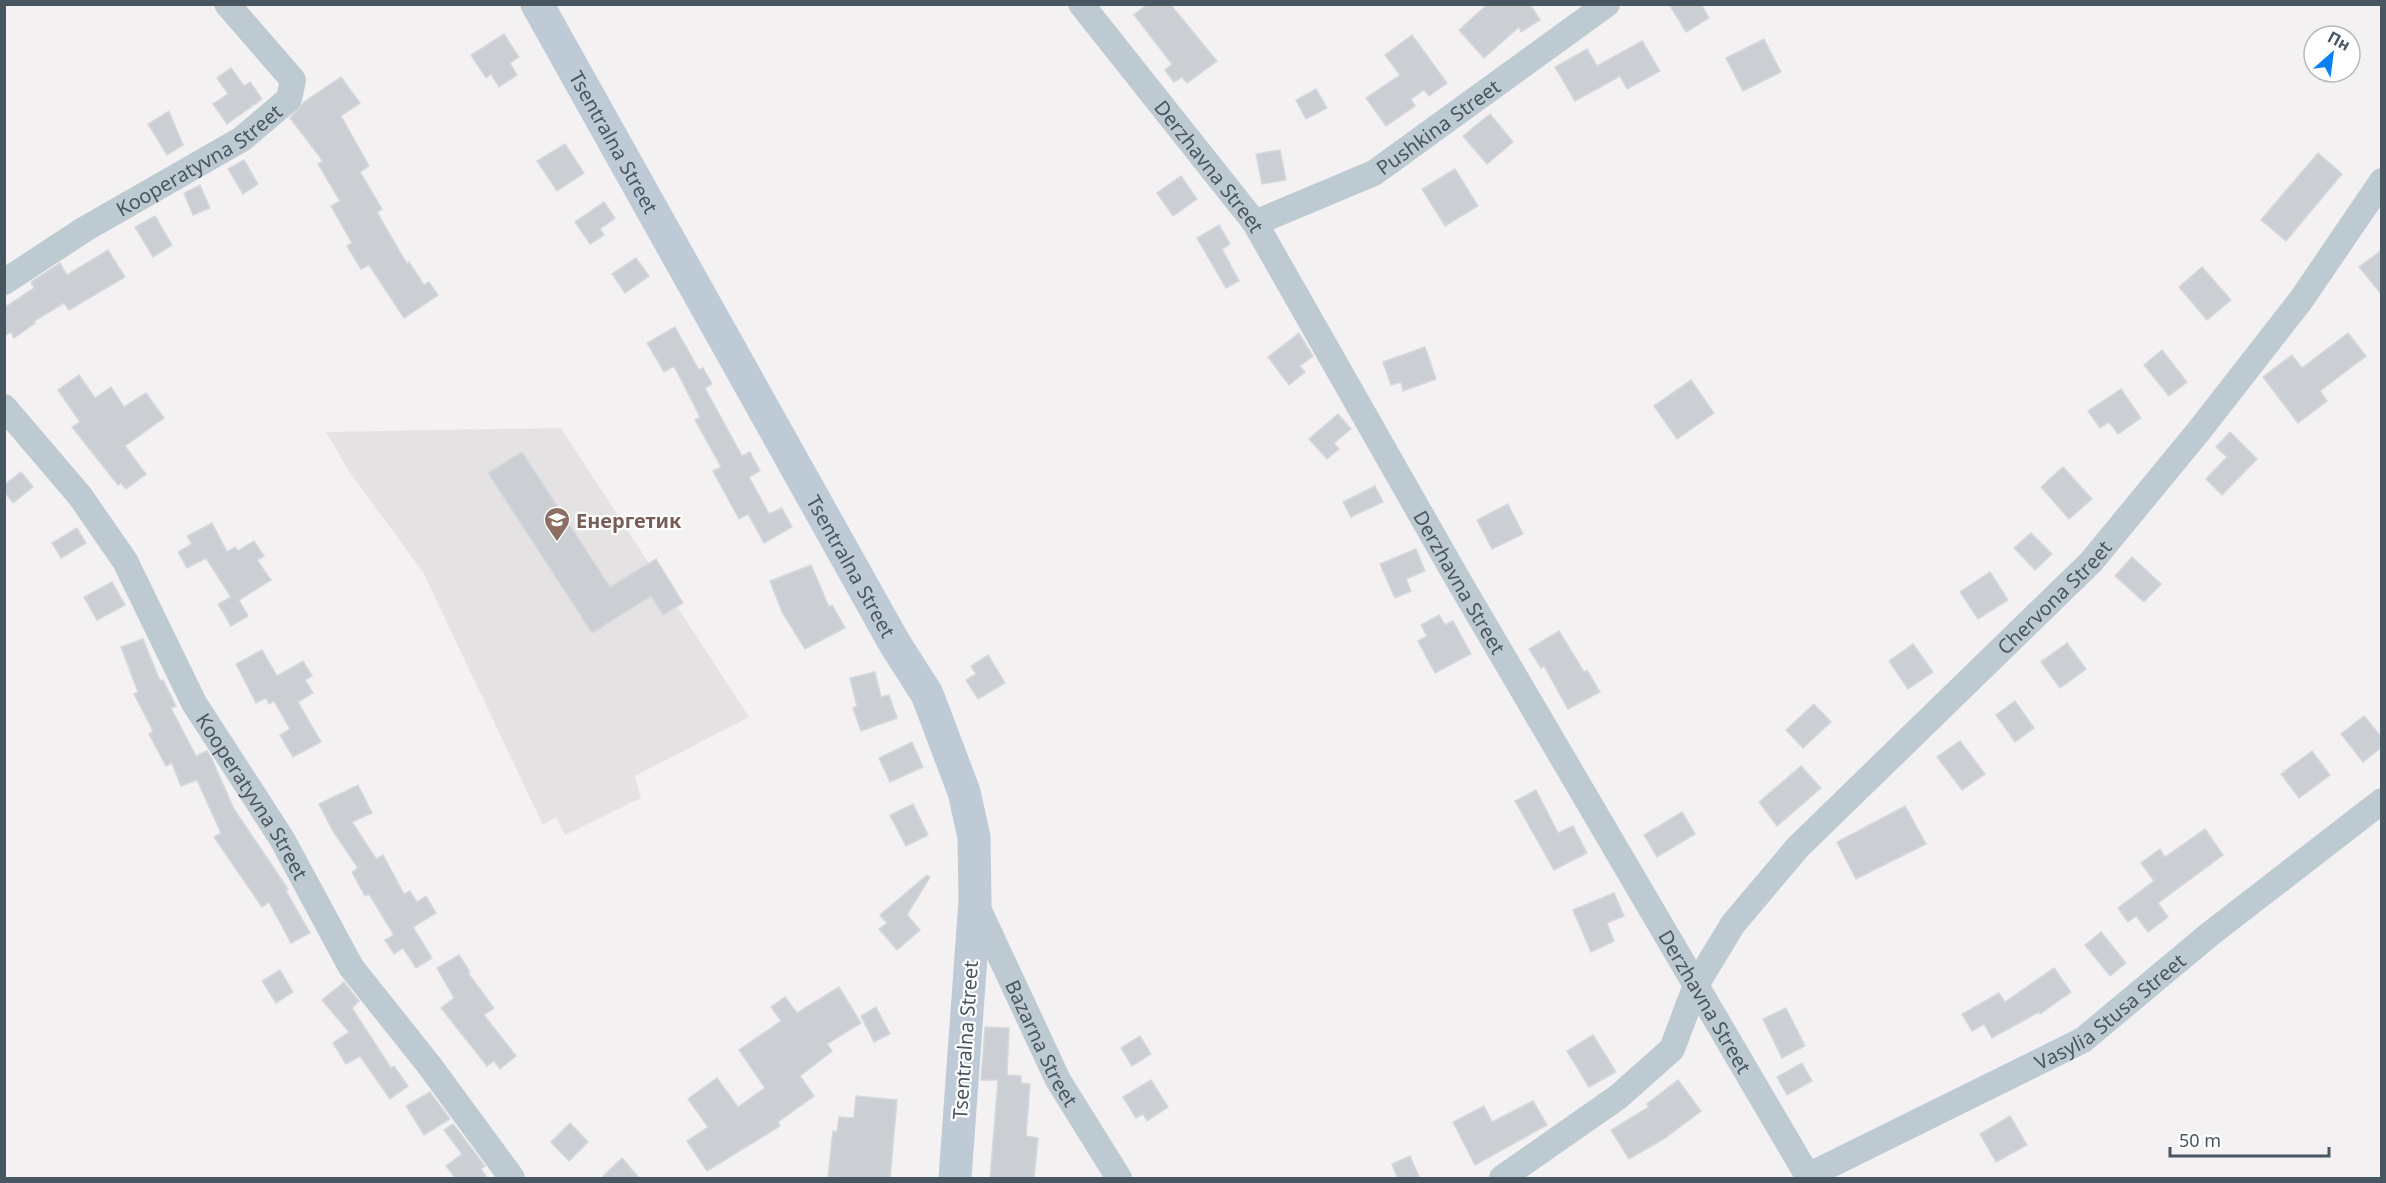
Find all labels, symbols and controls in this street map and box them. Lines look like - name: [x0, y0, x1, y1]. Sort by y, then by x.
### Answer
- north arrow: [2302, 24, 2362, 84]
- text: Пн: [2324, 26, 2354, 56]
- street label: Tsentralna Street: [563, 66, 665, 218]
- street label: Pushkina Street: [1370, 73, 1505, 181]
- street label: Derzhavna Street: [1149, 94, 1271, 237]
- street label: Kooperatyvna Street: [111, 98, 287, 222]
- street label: Tsentralna Street: [801, 490, 902, 642]
- school or university icon: Енергетик: [542, 505, 572, 543]
- street label: Derzhavna Street: [1408, 505, 1512, 659]
- place label: Енергетик: [576, 507, 682, 534]
- street label: Chervona Street: [1991, 534, 2117, 660]
- street label: Kooperatyvna Street: [190, 708, 315, 884]
- street label: Derzhavna Street: [1653, 925, 1758, 1078]
- street label: Vasylia Stusa Street: [2030, 947, 2191, 1075]
- street label: Tsentralna Street: [946, 960, 984, 1120]
- street label: Bazarna Street: [1000, 975, 1085, 1111]
- scale bar: [2170, 1120, 2329, 1158]
- text: 50 m: [2179, 1128, 2221, 1152]

